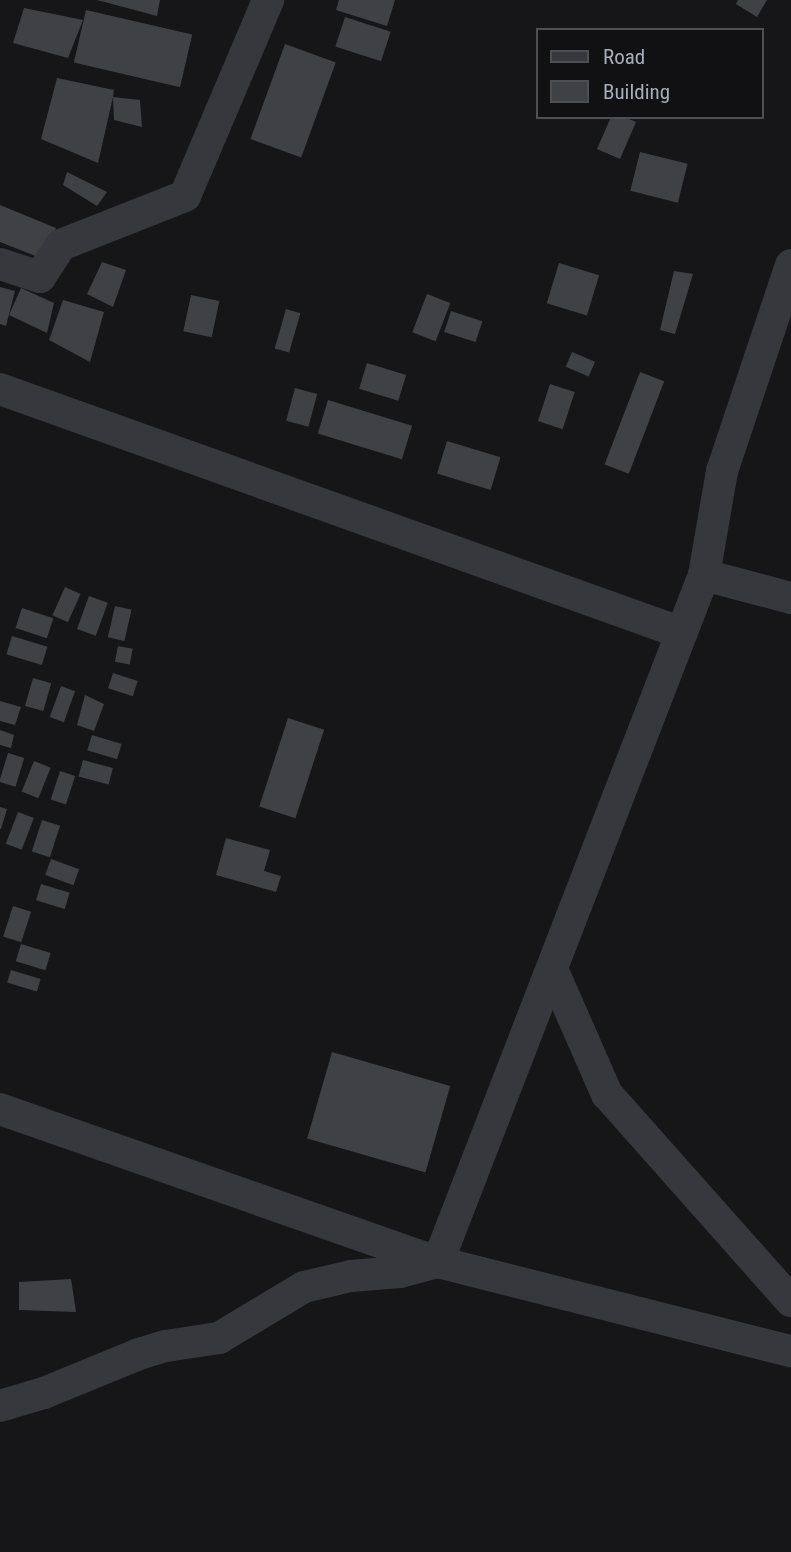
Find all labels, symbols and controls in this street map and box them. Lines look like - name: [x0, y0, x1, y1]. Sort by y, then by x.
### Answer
- legend: [536, 28, 763, 119]
- text: Road: [603, 45, 645, 69]
- text: Building: [603, 80, 670, 104]

